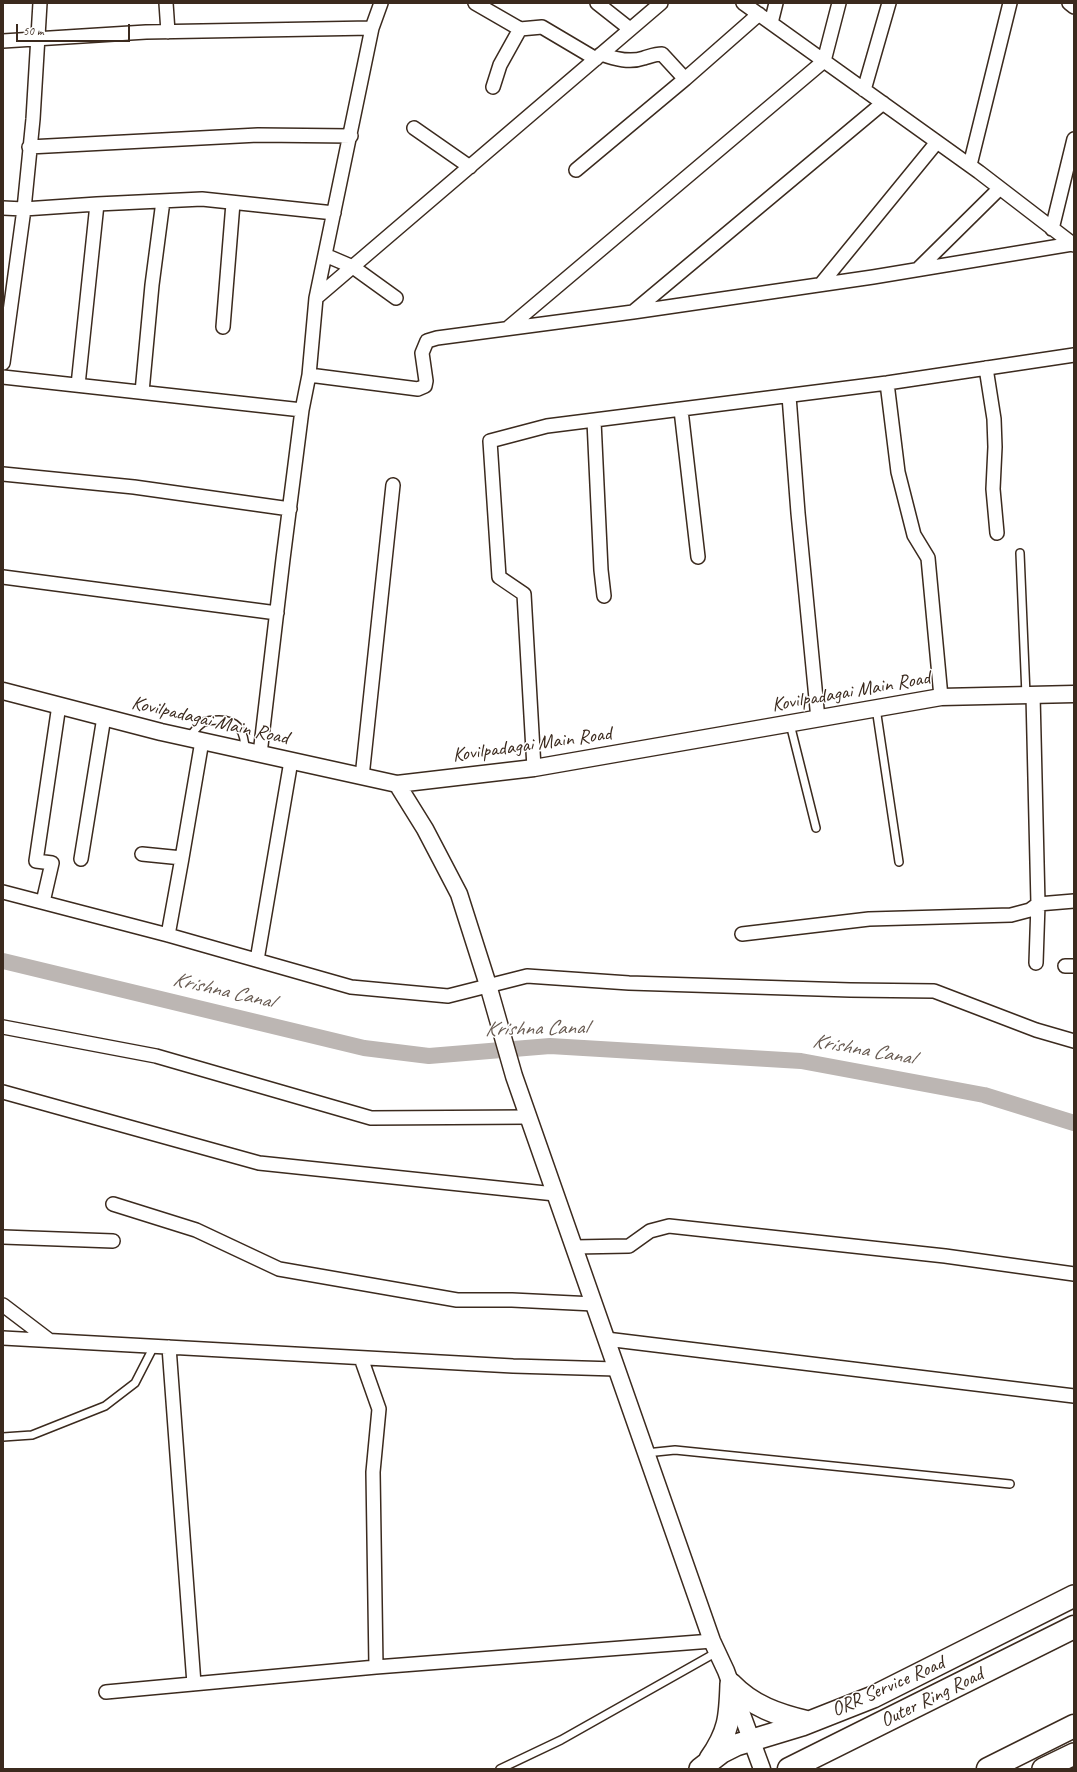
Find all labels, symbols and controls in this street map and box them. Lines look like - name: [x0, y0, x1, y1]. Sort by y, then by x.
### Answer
- scale bar: [18, 16, 132, 42]
- text: 50 m: [23, 23, 43, 39]
- street label: Kovilpadagai Main Road: [770, 666, 932, 718]
- street label: Kovilpadagai Main Road: [129, 691, 291, 751]
- street label: Kovilpadagai Main Road: [451, 722, 613, 768]
- water label: Krishna Canal: [170, 967, 276, 1015]
- water label: Krishna Canal: [485, 1016, 587, 1042]
- water label: Krishna Canal: [810, 1029, 916, 1071]
- street label: ORR Service Road: [828, 1651, 948, 1723]
- street label: Outer Ring Road: [877, 1663, 987, 1733]

